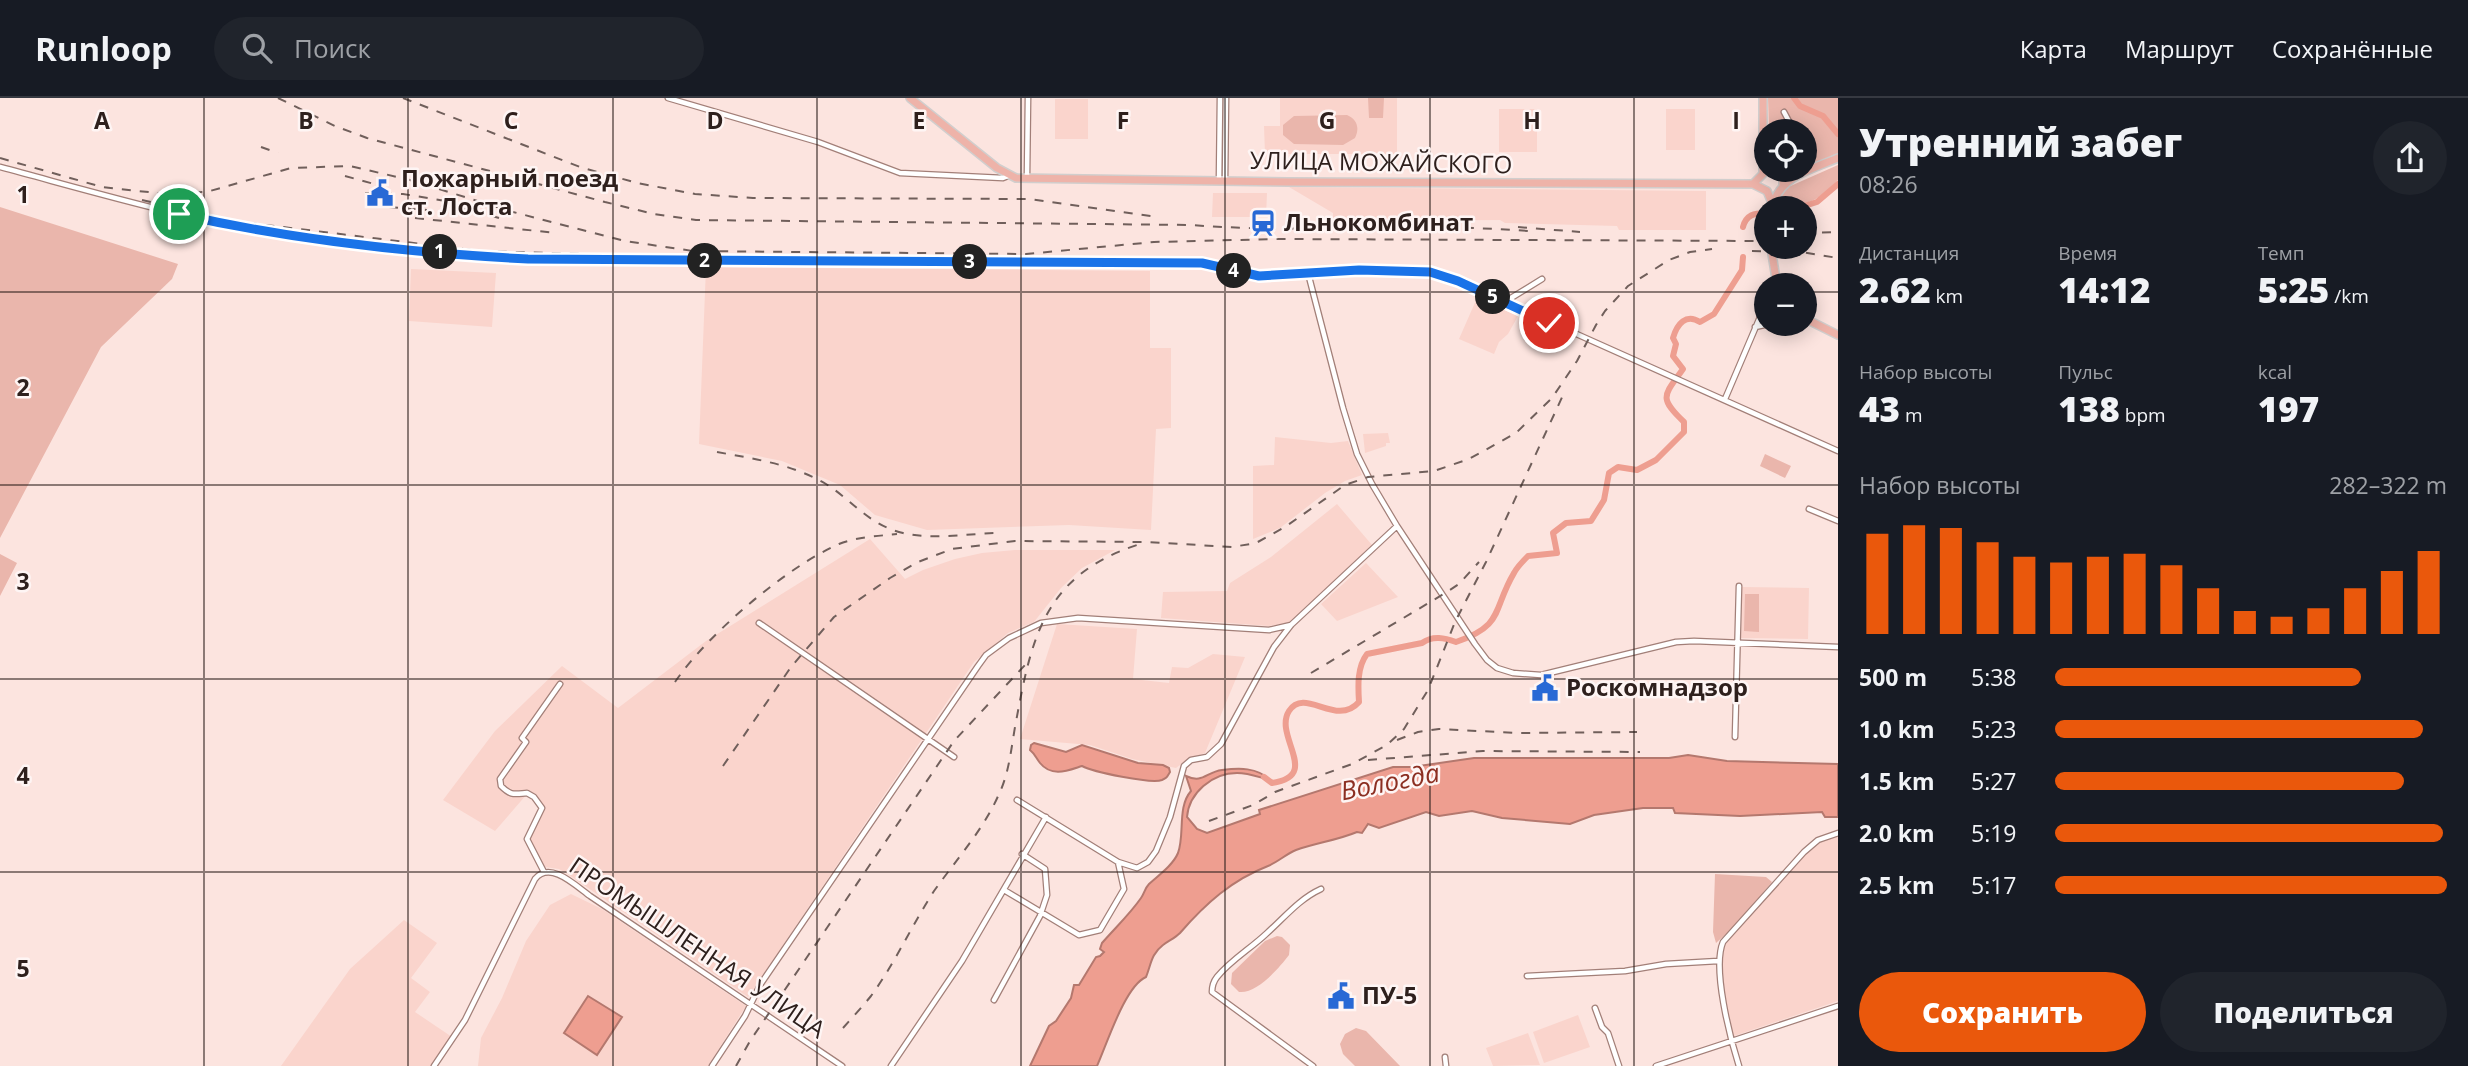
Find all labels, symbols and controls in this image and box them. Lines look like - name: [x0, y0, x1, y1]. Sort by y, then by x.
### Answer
- search box: [214, 17, 704, 80]
- text: Runloop: [35, 26, 172, 71]
- icon: search: [238, 29, 276, 67]
- text: Поиск: [294, 30, 371, 66]
- text: Карта: [2020, 32, 2087, 65]
- text: Маршрут: [2125, 32, 2234, 65]
- text: Сохранённые: [2272, 32, 2433, 65]
- text: A: [94, 104, 110, 136]
- text: B: [298, 104, 314, 136]
- text: C: [504, 104, 518, 136]
- text: D: [706, 104, 724, 136]
- text: E: [913, 104, 925, 136]
- text: F: [1117, 104, 1129, 136]
- text: G: [1319, 104, 1335, 136]
- text: H: [1523, 104, 1541, 136]
- text: I: [1732, 104, 1740, 136]
- text: Утренний забег: [1859, 116, 2182, 168]
- map controls: [1754, 119, 1817, 336]
- button: locate: [1754, 119, 1817, 182]
- button: share: [2373, 121, 2447, 195]
- street label: УЛИЦА МОЖАЙСКОГО: [1250, 143, 1513, 180]
- place label: Пожарный поезд ст. Лоста: [401, 161, 618, 222]
- text: 08:26: [1859, 168, 1918, 200]
- text: 1: [16, 178, 30, 210]
- public building icon: Пожарный поезд ст. Лоста: [365, 178, 395, 208]
- pin: [149, 184, 209, 244]
- icon: arrive: [160, 195, 198, 233]
- button: +: [1754, 196, 1817, 259]
- place label: Льнокомбинат: [1284, 205, 1473, 238]
- station icon: Льнокомбинат: [1248, 208, 1278, 238]
- pin: 1: [422, 234, 458, 270]
- text: 1: [434, 238, 445, 264]
- text: Дистанция: [1859, 240, 1959, 266]
- text: Время: [2058, 240, 2117, 266]
- text: Темп: [2258, 240, 2305, 266]
- pin: 2: [688, 244, 722, 278]
- pin: 3: [953, 244, 988, 280]
- text: 2: [699, 247, 710, 273]
- text: 3: [964, 248, 975, 274]
- pin: 4: [1216, 254, 1252, 288]
- text: 4: [1228, 257, 1239, 283]
- text: 2.62: [1859, 266, 1931, 313]
- text: 14:12: [2058, 266, 2150, 313]
- text: 5:25: [2258, 266, 2329, 313]
- button: −: [1754, 273, 1817, 336]
- pin: 5: [1476, 280, 1510, 314]
- text: 5: [1487, 283, 1498, 309]
- text: km: [1931, 283, 1963, 309]
- text: /km: [2329, 283, 2369, 309]
- pin: [1519, 293, 1579, 353]
- icon: check: [1530, 304, 1568, 342]
- text: Набор высоты: [1859, 359, 1992, 385]
- text: Пульс: [2058, 359, 2113, 385]
- text: kcal: [2258, 359, 2292, 385]
- text: 2: [16, 371, 30, 403]
- text: 43: [1859, 385, 1900, 432]
- text: 138: [2058, 385, 2120, 432]
- text: 197: [2258, 385, 2319, 432]
- text: m: [1900, 402, 1923, 428]
- text: bpm: [2120, 402, 2166, 428]
- text: Набор высоты: [1859, 469, 2021, 501]
- text: 282–322 m: [2329, 469, 2447, 501]
- text: 3: [16, 565, 30, 597]
- text: 500 m: [1859, 661, 1927, 693]
- text: 5:38: [1971, 661, 2017, 693]
- place label: Роскомнадзор: [1566, 670, 1748, 703]
- public building icon: Роскомнадзор: [1530, 673, 1560, 703]
- text: 1.0 km: [1859, 713, 1935, 745]
- text: 5:23: [1971, 713, 2017, 745]
- water label: Вологда: [1337, 754, 1443, 808]
- text: 4: [16, 759, 30, 791]
- text: 1.5 km: [1859, 765, 1935, 797]
- text: 5:27: [1971, 765, 2017, 797]
- text: 2.0 km: [1859, 817, 1935, 849]
- text: 5:19: [1971, 817, 2017, 849]
- street label: ПРОМЫШЛЕННАЯ УЛИЦА: [563, 849, 833, 1045]
- text: 2.5 km: [1859, 869, 1935, 901]
- text: 5:17: [1971, 869, 2017, 901]
- text: 5: [16, 952, 30, 984]
- button: Сохранить: [1859, 972, 2146, 1052]
- button: Поделиться: [2160, 972, 2447, 1052]
- place label: ПУ-5: [1362, 978, 1417, 1011]
- public building icon: ПУ-5: [1326, 981, 1356, 1011]

